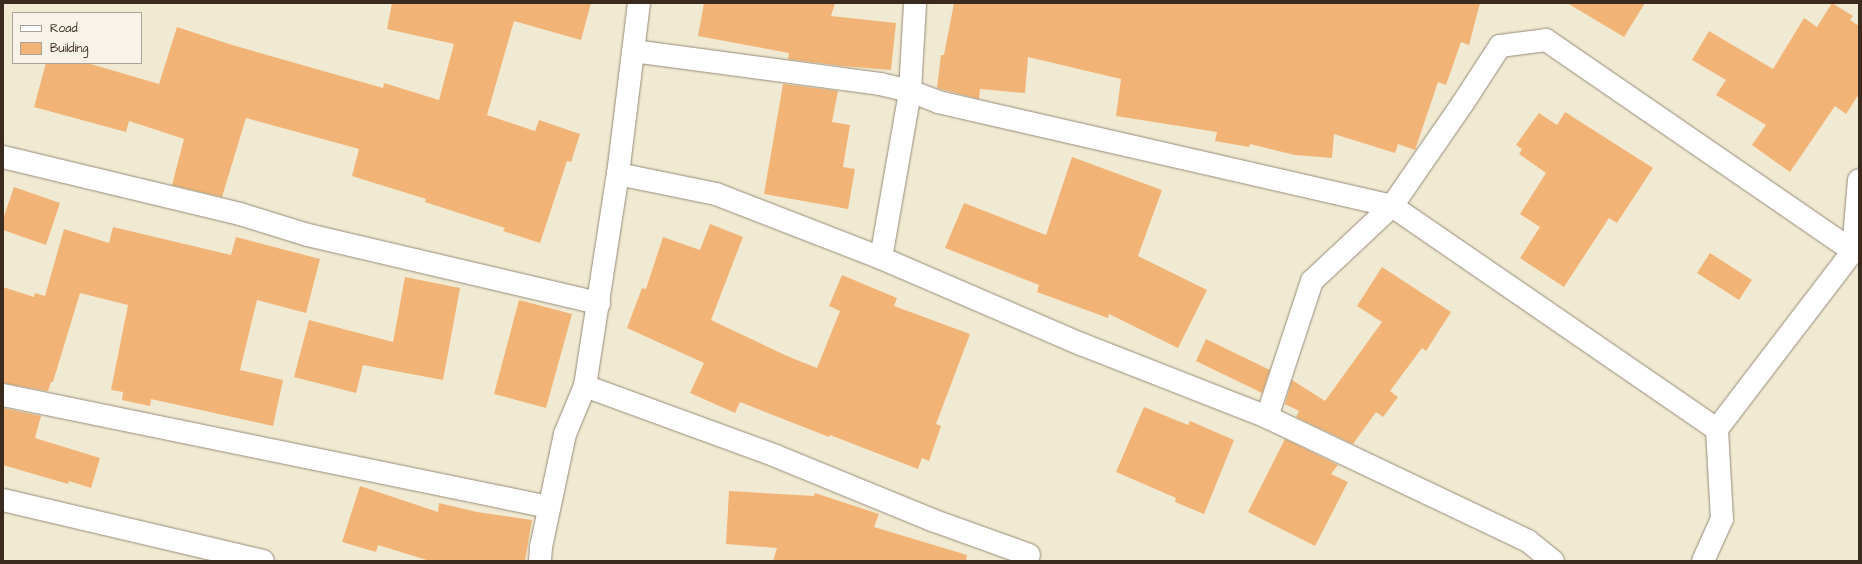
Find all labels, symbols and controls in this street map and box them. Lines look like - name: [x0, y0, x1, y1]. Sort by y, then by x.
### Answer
- legend: [12, 12, 142, 64]
- text: Road: [50, 20, 78, 37]
- text: Building: [50, 40, 88, 57]

